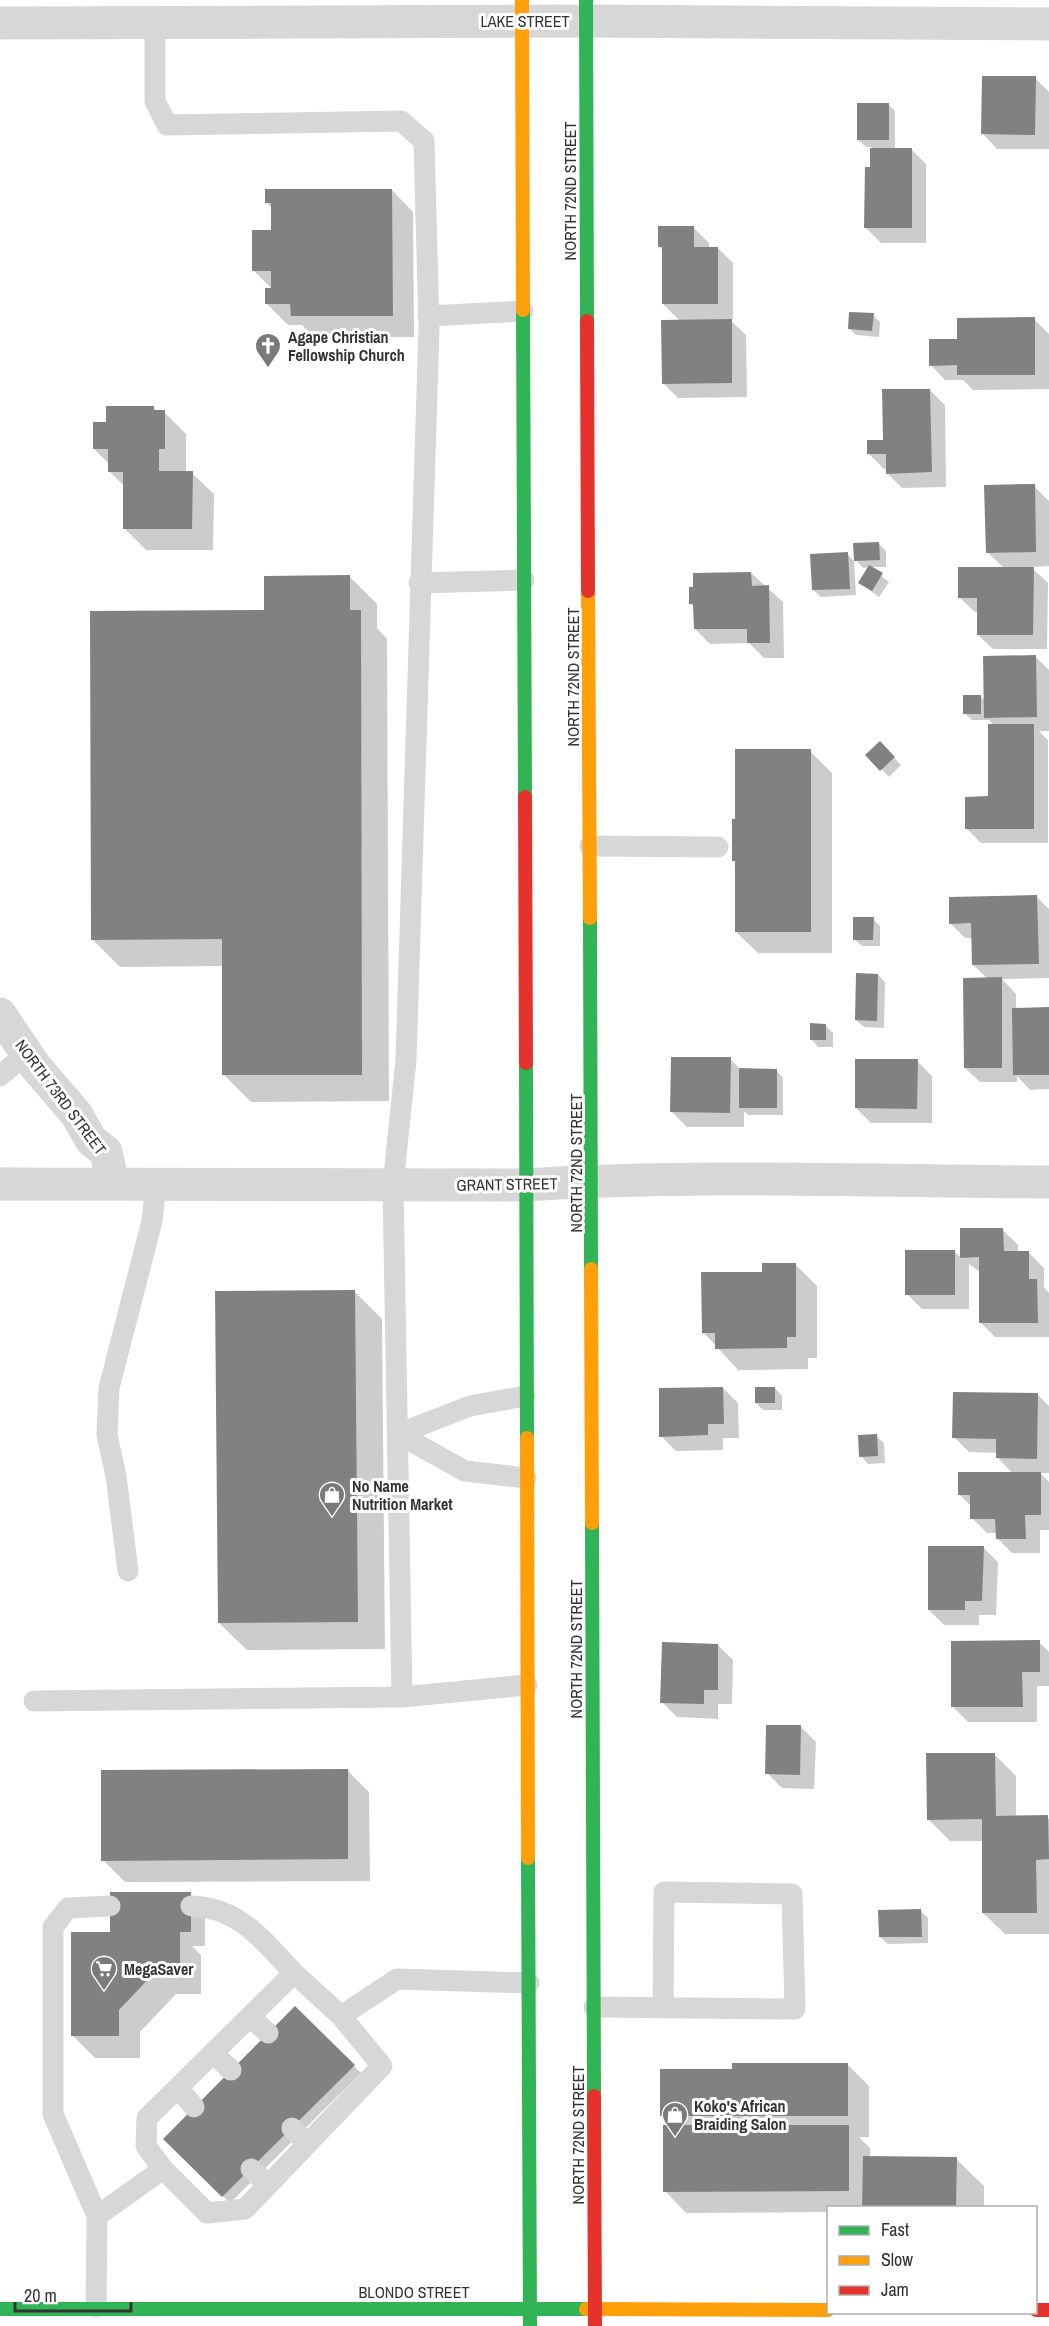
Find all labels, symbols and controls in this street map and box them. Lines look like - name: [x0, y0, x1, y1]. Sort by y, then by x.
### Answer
- street label: LAKE STREET: [481, 10, 569, 32]
- street label: NORTH 72ND STREET: [559, 121, 581, 261]
- place label: Agape Christian Fellowship Church: [288, 326, 405, 366]
- church icon: Agape Christian Fellowship Church: [253, 331, 283, 369]
- street label: NORTH 72ND STREET: [562, 607, 584, 747]
- street label: NORTH 73RD STREET: [10, 1035, 112, 1159]
- street label: NORTH 72ND STREET: [565, 1093, 587, 1233]
- street label: GRANT STREET: [456, 1172, 558, 1196]
- place label: No Name Nutrition Market: [352, 1475, 453, 1515]
- shop icon: No Name Nutrition Market: [317, 1480, 347, 1518]
- street label: NORTH 72ND STREET: [565, 1579, 587, 1719]
- supermarket icon: MegaSaver: [89, 1954, 119, 1992]
- place label: MegaSaver: [124, 1958, 194, 1980]
- street label: NORTH 72ND STREET: [567, 2065, 589, 2205]
- place label: Koko's African Braiding Salon: [694, 2095, 787, 2135]
- shop icon: Koko's African Braiding Salon: [660, 2100, 690, 2138]
- legend: [827, 2206, 1037, 2314]
- text: Fast: [881, 2217, 909, 2242]
- text: Slow: [881, 2247, 913, 2272]
- scale bar: [15, 2275, 130, 2313]
- text: Jam: [881, 2277, 909, 2302]
- street label: BLONDO STREET: [359, 2281, 469, 2303]
- text: 20 m: [24, 2283, 57, 2308]

